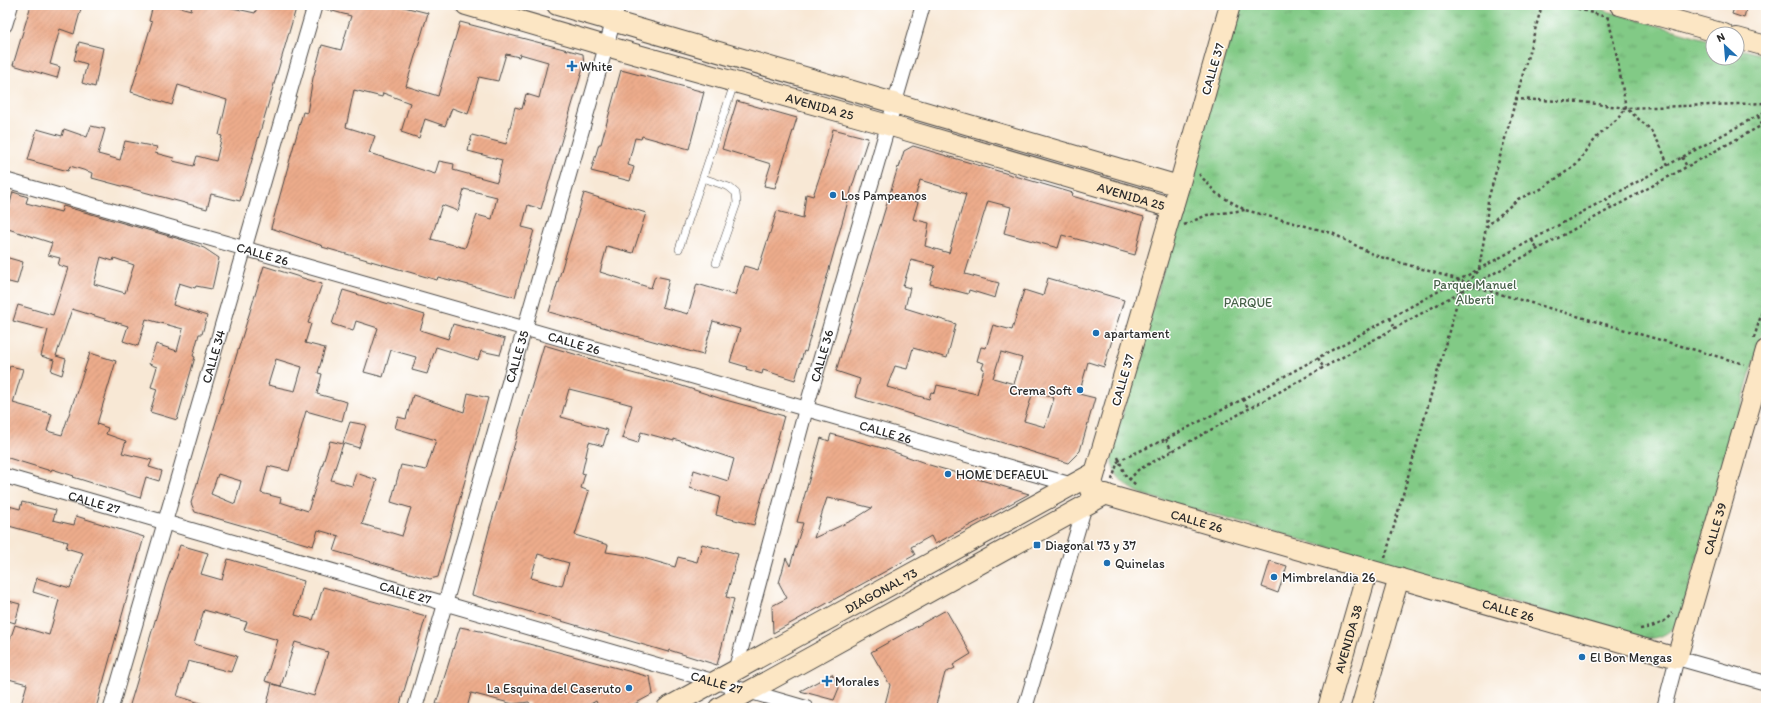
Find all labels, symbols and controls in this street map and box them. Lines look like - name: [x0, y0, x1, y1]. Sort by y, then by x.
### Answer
- north arrow: [1705, 26, 1745, 66]
- text: N: [1715, 30, 1727, 45]
- street label: CALLE 37: [1198, 41, 1227, 97]
- place label: White: [580, 59, 612, 74]
- marker: White: [567, 61, 577, 71]
- street label: AVENIDA 25: [784, 90, 856, 123]
- street label: AVENIDA 25: [1095, 179, 1167, 213]
- place label: Los Pampeanos: [841, 188, 927, 203]
- marker: Los Pampeanos: [828, 190, 838, 200]
- street label: CALLE 26: [235, 240, 291, 269]
- park label: Parque Manuel Alberti: [1433, 277, 1517, 307]
- park label: PARQUE: [1224, 295, 1272, 310]
- place label: apartament: [1104, 326, 1170, 341]
- street label: CALLE 34: [199, 328, 228, 385]
- street label: CALLE 35: [502, 328, 532, 385]
- street label: CALLE 36: [807, 328, 837, 384]
- marker: apartament: [1091, 328, 1101, 338]
- street label: CALLE 26: [546, 329, 602, 358]
- street label: CALLE 37: [1108, 352, 1137, 408]
- place label: Crema Soft: [1009, 383, 1072, 398]
- marker: Crema Soft: [1075, 385, 1085, 395]
- street label: CALLE 26: [858, 418, 914, 447]
- place label: HOME DEFAEUL: [956, 467, 1048, 482]
- marker: HOME DEFAEUL: [943, 469, 953, 479]
- street label: CALLE 27: [66, 488, 122, 517]
- street label: CALLE 39: [1700, 501, 1730, 557]
- street label: CALLE 26: [1169, 506, 1225, 536]
- place label: Diagonal 73 y 37: [1045, 538, 1136, 553]
- marker: Diagonal 73 y 37: [1032, 540, 1042, 550]
- place label: Quinelas: [1115, 556, 1165, 571]
- marker: Quinelas: [1102, 558, 1112, 568]
- street label: DIAGONAL 73: [842, 565, 920, 617]
- place label: Mimbrelandia 26: [1282, 570, 1375, 585]
- marker: Mimbrelandia 26: [1269, 572, 1279, 582]
- street label: CALLE 27: [378, 578, 434, 607]
- street label: CALLE 26: [1480, 596, 1536, 625]
- street label: AVENIDA 38: [1331, 603, 1365, 675]
- place label: El Bon Mengas: [1590, 650, 1672, 665]
- marker: El Bon Mengas: [1577, 652, 1587, 662]
- street label: CALLE 27: [689, 668, 745, 697]
- place label: Morales: [835, 674, 879, 689]
- marker: Morales: [822, 676, 832, 686]
- place label: La Esquina del Caseruto: [487, 681, 621, 696]
- marker: La Esquina del Caseruto: [624, 683, 634, 693]

